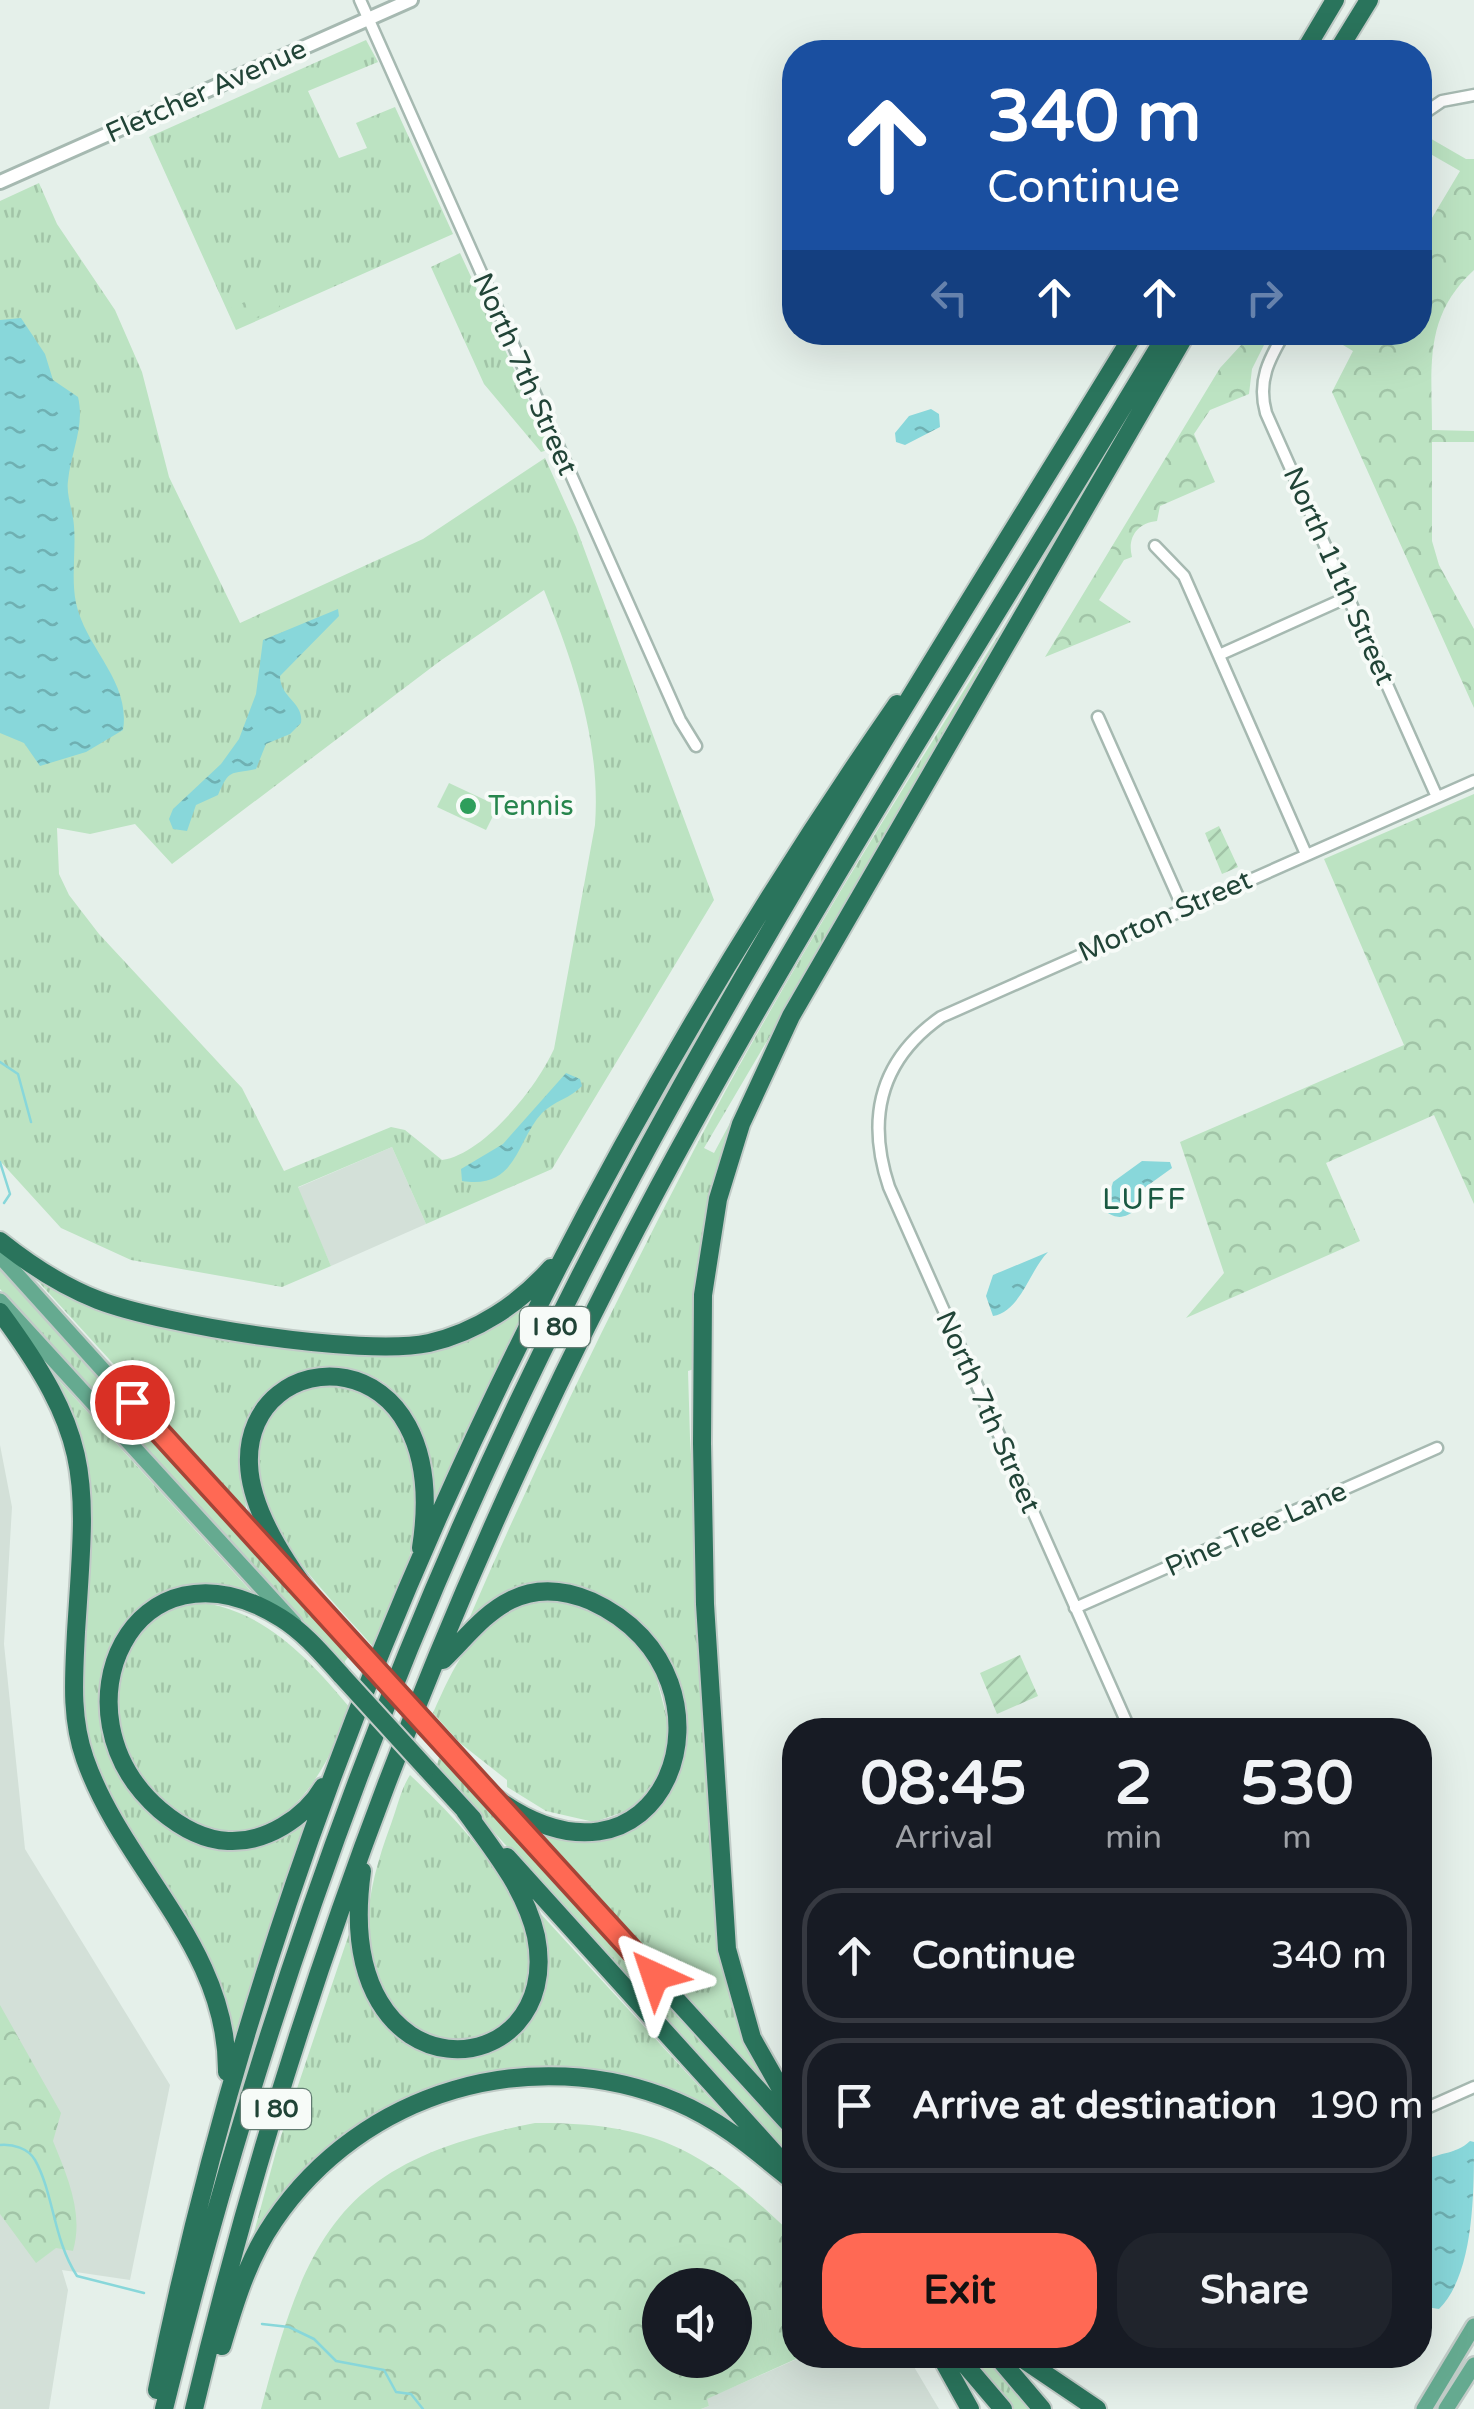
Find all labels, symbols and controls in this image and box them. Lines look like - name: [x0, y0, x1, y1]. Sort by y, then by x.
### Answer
- street label: Fletcher Avenue: [100, 32, 312, 150]
- text: 340 m: [987, 76, 1201, 160]
- icon: ahead: [822, 80, 952, 210]
- text: Continue: [987, 161, 1180, 215]
- street label: North 7th Street: [465, 268, 585, 481]
- icon: left: [922, 270, 977, 325]
- icon: ahead: [1027, 270, 1082, 325]
- icon: ahead: [1132, 270, 1187, 325]
- icon: right: [1237, 270, 1292, 325]
- street label: North 11th Street: [1276, 462, 1402, 691]
- place label: Tennis: [488, 789, 574, 823]
- marker: Tennis: [457, 795, 479, 817]
- street label: Morton Street: [1073, 862, 1257, 969]
- district label: LUFF: [1102, 1181, 1188, 1218]
- street label: North 7th Street: [928, 1306, 1048, 1519]
- road number: I 80: [520, 1307, 590, 1347]
- pin: [90, 1360, 175, 1445]
- icon: arrive: [105, 1375, 160, 1430]
- street label: Pine Tree Lane: [1160, 1474, 1352, 1584]
- text: 08:45: [860, 1748, 1027, 1820]
- text: 2: [1115, 1748, 1152, 1820]
- text: 530: [1240, 1748, 1354, 1820]
- text: Arrival: [894, 1819, 993, 1857]
- text: min: [1105, 1819, 1162, 1857]
- text: m: [1282, 1819, 1312, 1857]
- position arrow: [603, 1924, 707, 2028]
- icon: ahead: [827, 1928, 882, 1983]
- text: Continue: [912, 1933, 1075, 1979]
- text: 340 m: [1271, 1933, 1387, 1979]
- icon: arrive: [827, 2078, 882, 2133]
- text: Arrive at destination: [912, 2083, 1277, 2129]
- text: 190 m: [1307, 2083, 1423, 2129]
- road number: I 80: [241, 2089, 311, 2129]
- button: Exit: [822, 2233, 1097, 2348]
- button: Share: [1117, 2233, 1392, 2348]
- map controls: [642, 2268, 752, 2378]
- button: sound: [642, 2268, 752, 2378]

